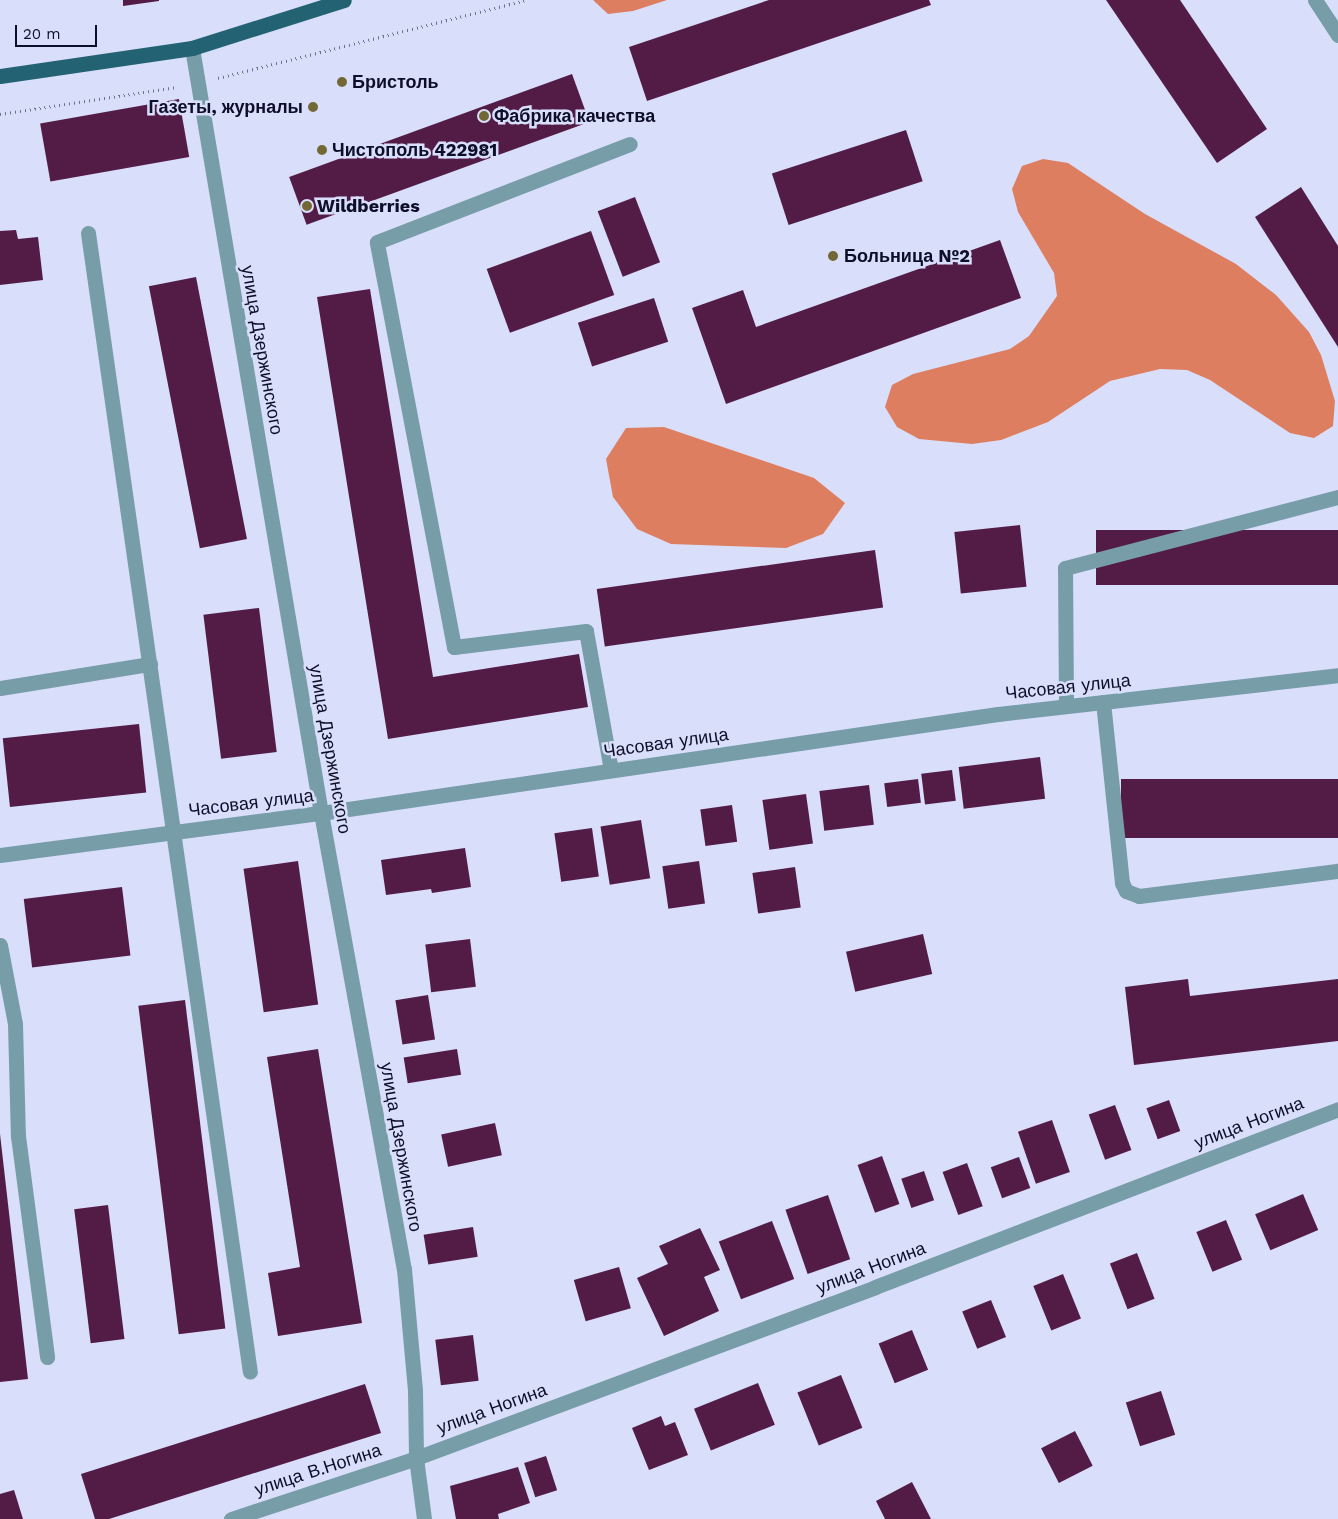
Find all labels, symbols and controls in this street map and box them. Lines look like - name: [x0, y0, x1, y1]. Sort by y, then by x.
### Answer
- scale bar: [18, 15, 100, 47]
- text: 20 m: [23, 25, 61, 43]
- place label: Бристоль: [352, 71, 439, 93]
- marker: Бристоль: [336, 76, 348, 88]
- place label: Газеты, журналы: [149, 96, 303, 118]
- marker: Газеты, журналы: [307, 101, 319, 113]
- place label: Фабрика качества: [494, 105, 655, 127]
- marker: Фабрика качества: [478, 110, 490, 122]
- place label: Чистополь 422981: [332, 139, 497, 161]
- marker: Чистополь 422981: [316, 144, 328, 156]
- place label: Wildberries: [317, 195, 420, 217]
- marker: Wildberries: [301, 200, 313, 212]
- place label: Больница №2: [844, 245, 970, 267]
- marker: Больница №2: [826, 249, 840, 263]
- street label: улица Дзержинского: [236, 264, 288, 436]
- street label: улица Дзержинского: [304, 663, 356, 835]
- street label: Часовая улица: [1004, 670, 1132, 704]
- street label: Часовая улица: [602, 724, 730, 762]
- street label: Часовая улица: [187, 785, 315, 821]
- street label: улица Дзержинского: [375, 1061, 427, 1233]
- street label: улица Ногина: [1191, 1092, 1307, 1154]
- street label: улица Ногина: [813, 1237, 929, 1299]
- street label: улица Ногина: [434, 1379, 550, 1439]
- street label: улица В.Ногина: [252, 1439, 384, 1501]

